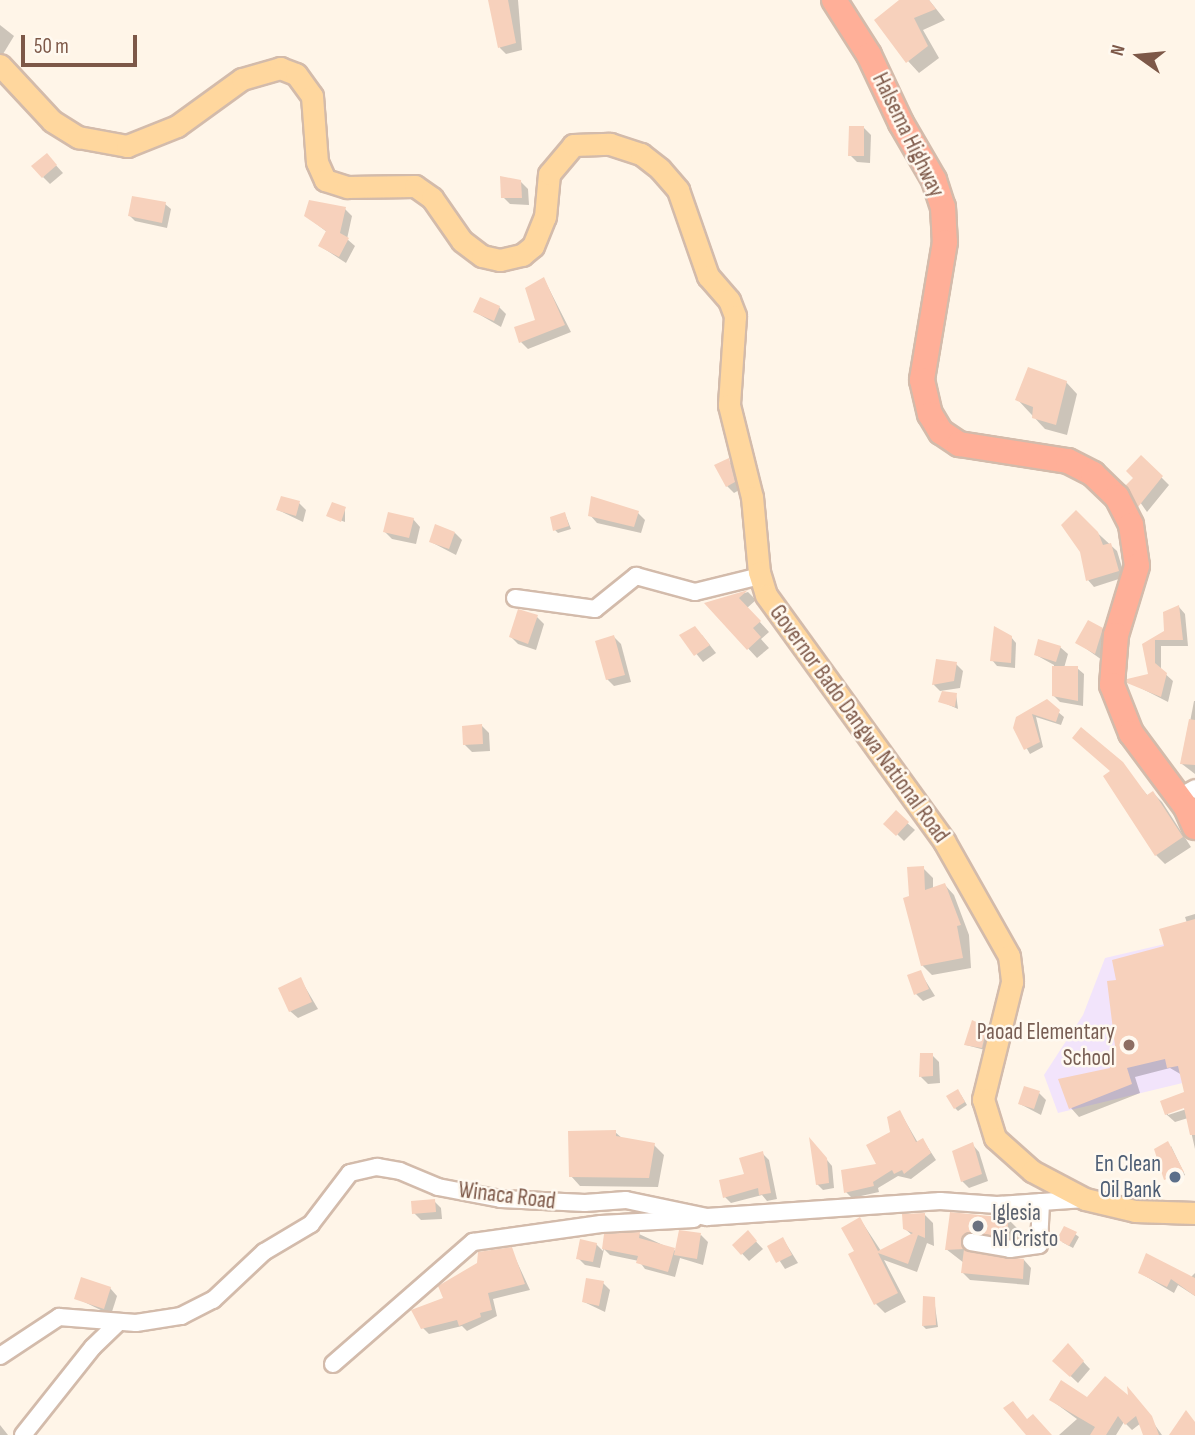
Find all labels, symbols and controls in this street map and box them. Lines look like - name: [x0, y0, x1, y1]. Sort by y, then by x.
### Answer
- scale bar: [24, 21, 140, 65]
- north arrow: [1104, 21, 1174, 91]
- text: 50 m: [34, 34, 69, 59]
- text: N: [1106, 43, 1131, 58]
- street label: Halsema Highway: [866, 68, 950, 202]
- street label: Governor Bado Dangwa National Road: [763, 600, 955, 848]
- place label: Paoad Elementary School: [977, 1018, 1115, 1072]
- marker: Paoad Elementary School: [1121, 1037, 1137, 1053]
- place label: En Clean Oil Bank: [1095, 1150, 1161, 1204]
- marker: En Clean Oil Bank: [1167, 1169, 1183, 1185]
- street label: Winaca Road: [457, 1176, 557, 1216]
- place label: Iglesia Ni Cristo: [992, 1199, 1058, 1253]
- marker: Iglesia Ni Cristo: [970, 1218, 986, 1234]

